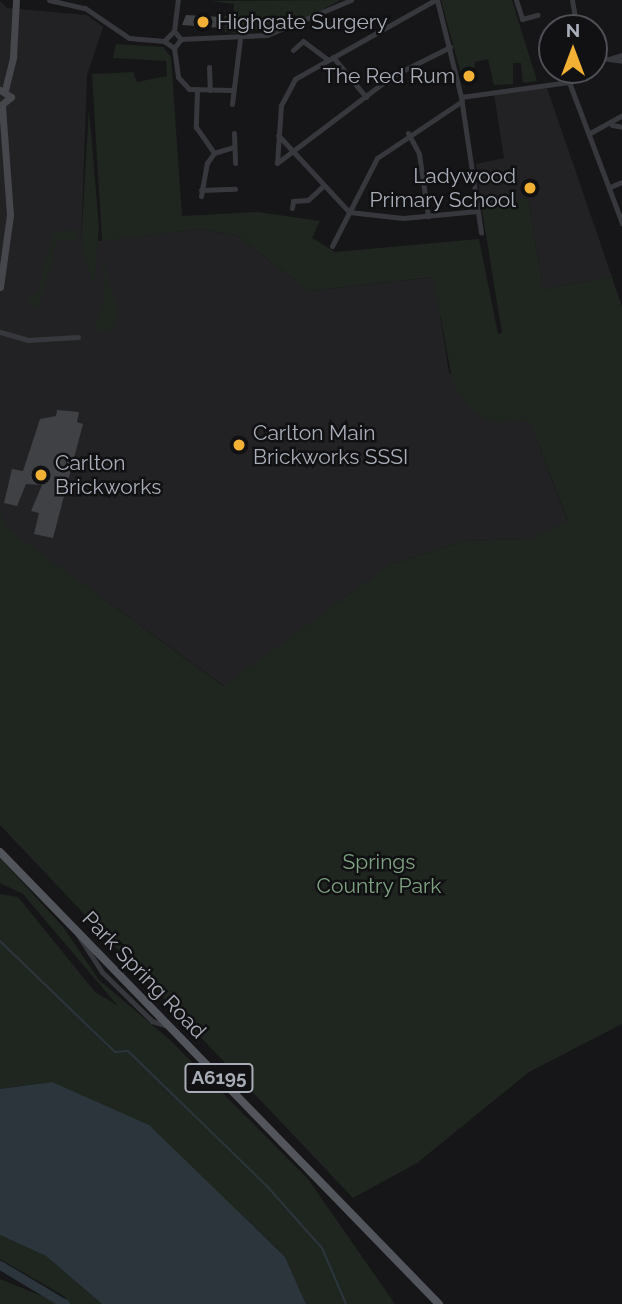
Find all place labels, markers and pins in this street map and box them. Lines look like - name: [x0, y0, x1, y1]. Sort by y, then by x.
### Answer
- place label: Highgate Surgery: [217, 9, 388, 35]
- marker: Highgate Surgery: [195, 14, 211, 30]
- place label: The Red Rum: [323, 63, 455, 89]
- marker: The Red Rum: [461, 68, 477, 84]
- place label: Ladywood Primary School: [369, 163, 516, 213]
- marker: Ladywood Primary School: [522, 180, 538, 196]
- place label: Carlton Main Brickworks SSSI: [253, 420, 408, 470]
- marker: Carlton Main Brickworks SSSI: [231, 437, 247, 453]
- place label: Carlton Brickworks: [55, 450, 161, 500]
- marker: Carlton Brickworks: [33, 467, 49, 483]

